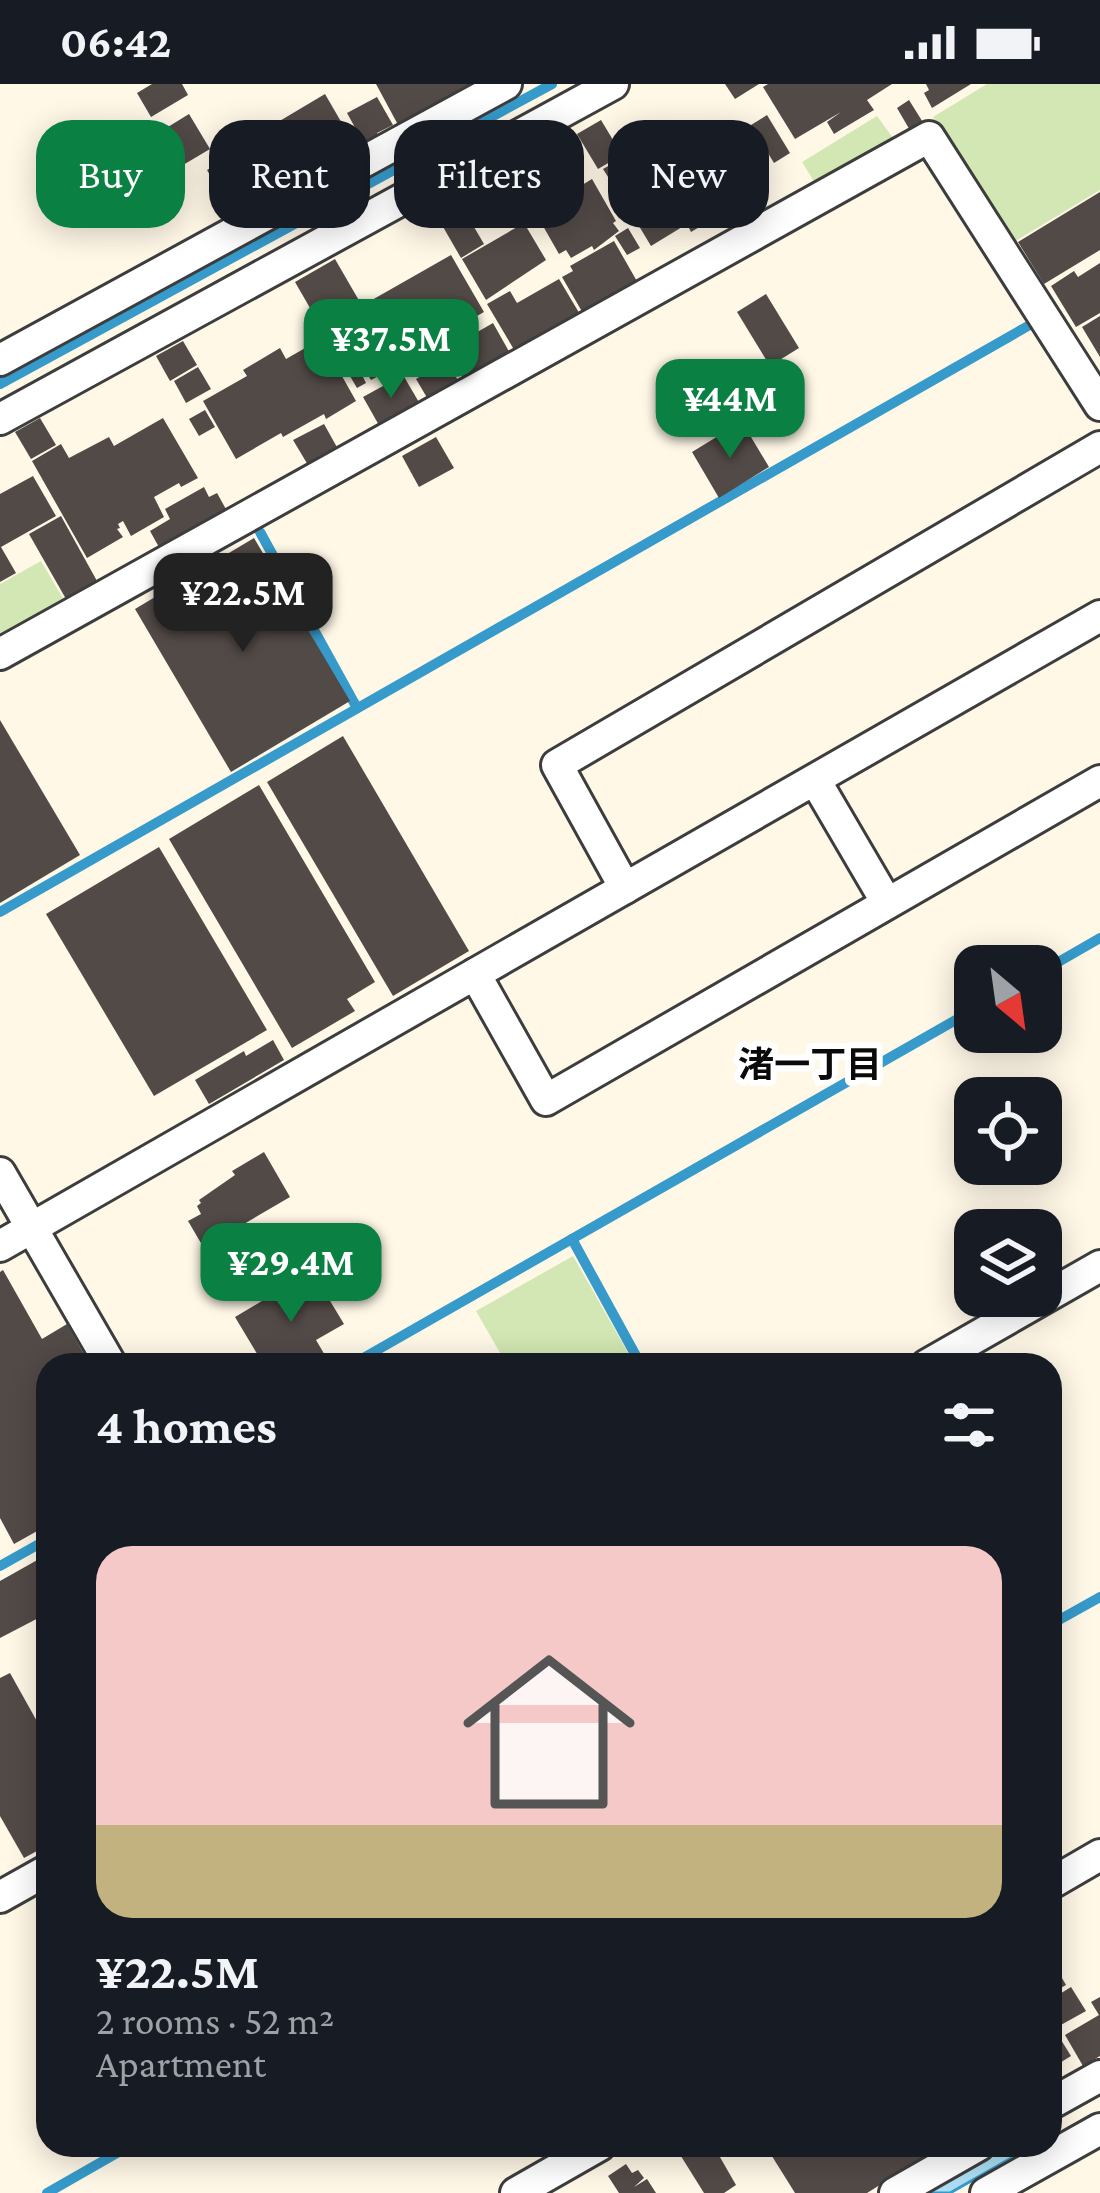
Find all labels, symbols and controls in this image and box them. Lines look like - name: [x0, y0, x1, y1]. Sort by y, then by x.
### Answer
- text: 06:42: [60, 17, 171, 67]
- chip: Buy: [36, 120, 185, 228]
- chip: Rent: [209, 120, 370, 228]
- chip: Filters: [394, 120, 584, 228]
- chip: New: [608, 120, 769, 228]
- pin: ¥37.5M: [293, 299, 489, 401]
- text: ¥37.5M: [331, 316, 451, 359]
- pin: ¥44M: [659, 359, 801, 461]
- text: ¥44M: [683, 376, 777, 419]
- pin: ¥22.5M: [145, 553, 341, 655]
- text: ¥22.5M: [181, 570, 305, 613]
- north arrow: [954, 945, 1062, 1053]
- map controls: [954, 945, 1062, 1317]
- district label: 渚一丁目: [738, 1045, 882, 1085]
- button: locate: [954, 1077, 1062, 1185]
- button: layers: [954, 1209, 1062, 1317]
- pin: ¥29.4M: [193, 1223, 389, 1325]
- text: ¥29.4M: [228, 1240, 355, 1283]
- icon: filters: [936, 1392, 1002, 1458]
- text: 4 homes: [96, 1397, 277, 1454]
- icon: home: [441, 1624, 657, 1840]
- text: ¥22.5M: [96, 1942, 259, 1999]
- text: 2 rooms · 52 m²: [96, 1999, 334, 2042]
- text: Apartment: [96, 2042, 266, 2085]

